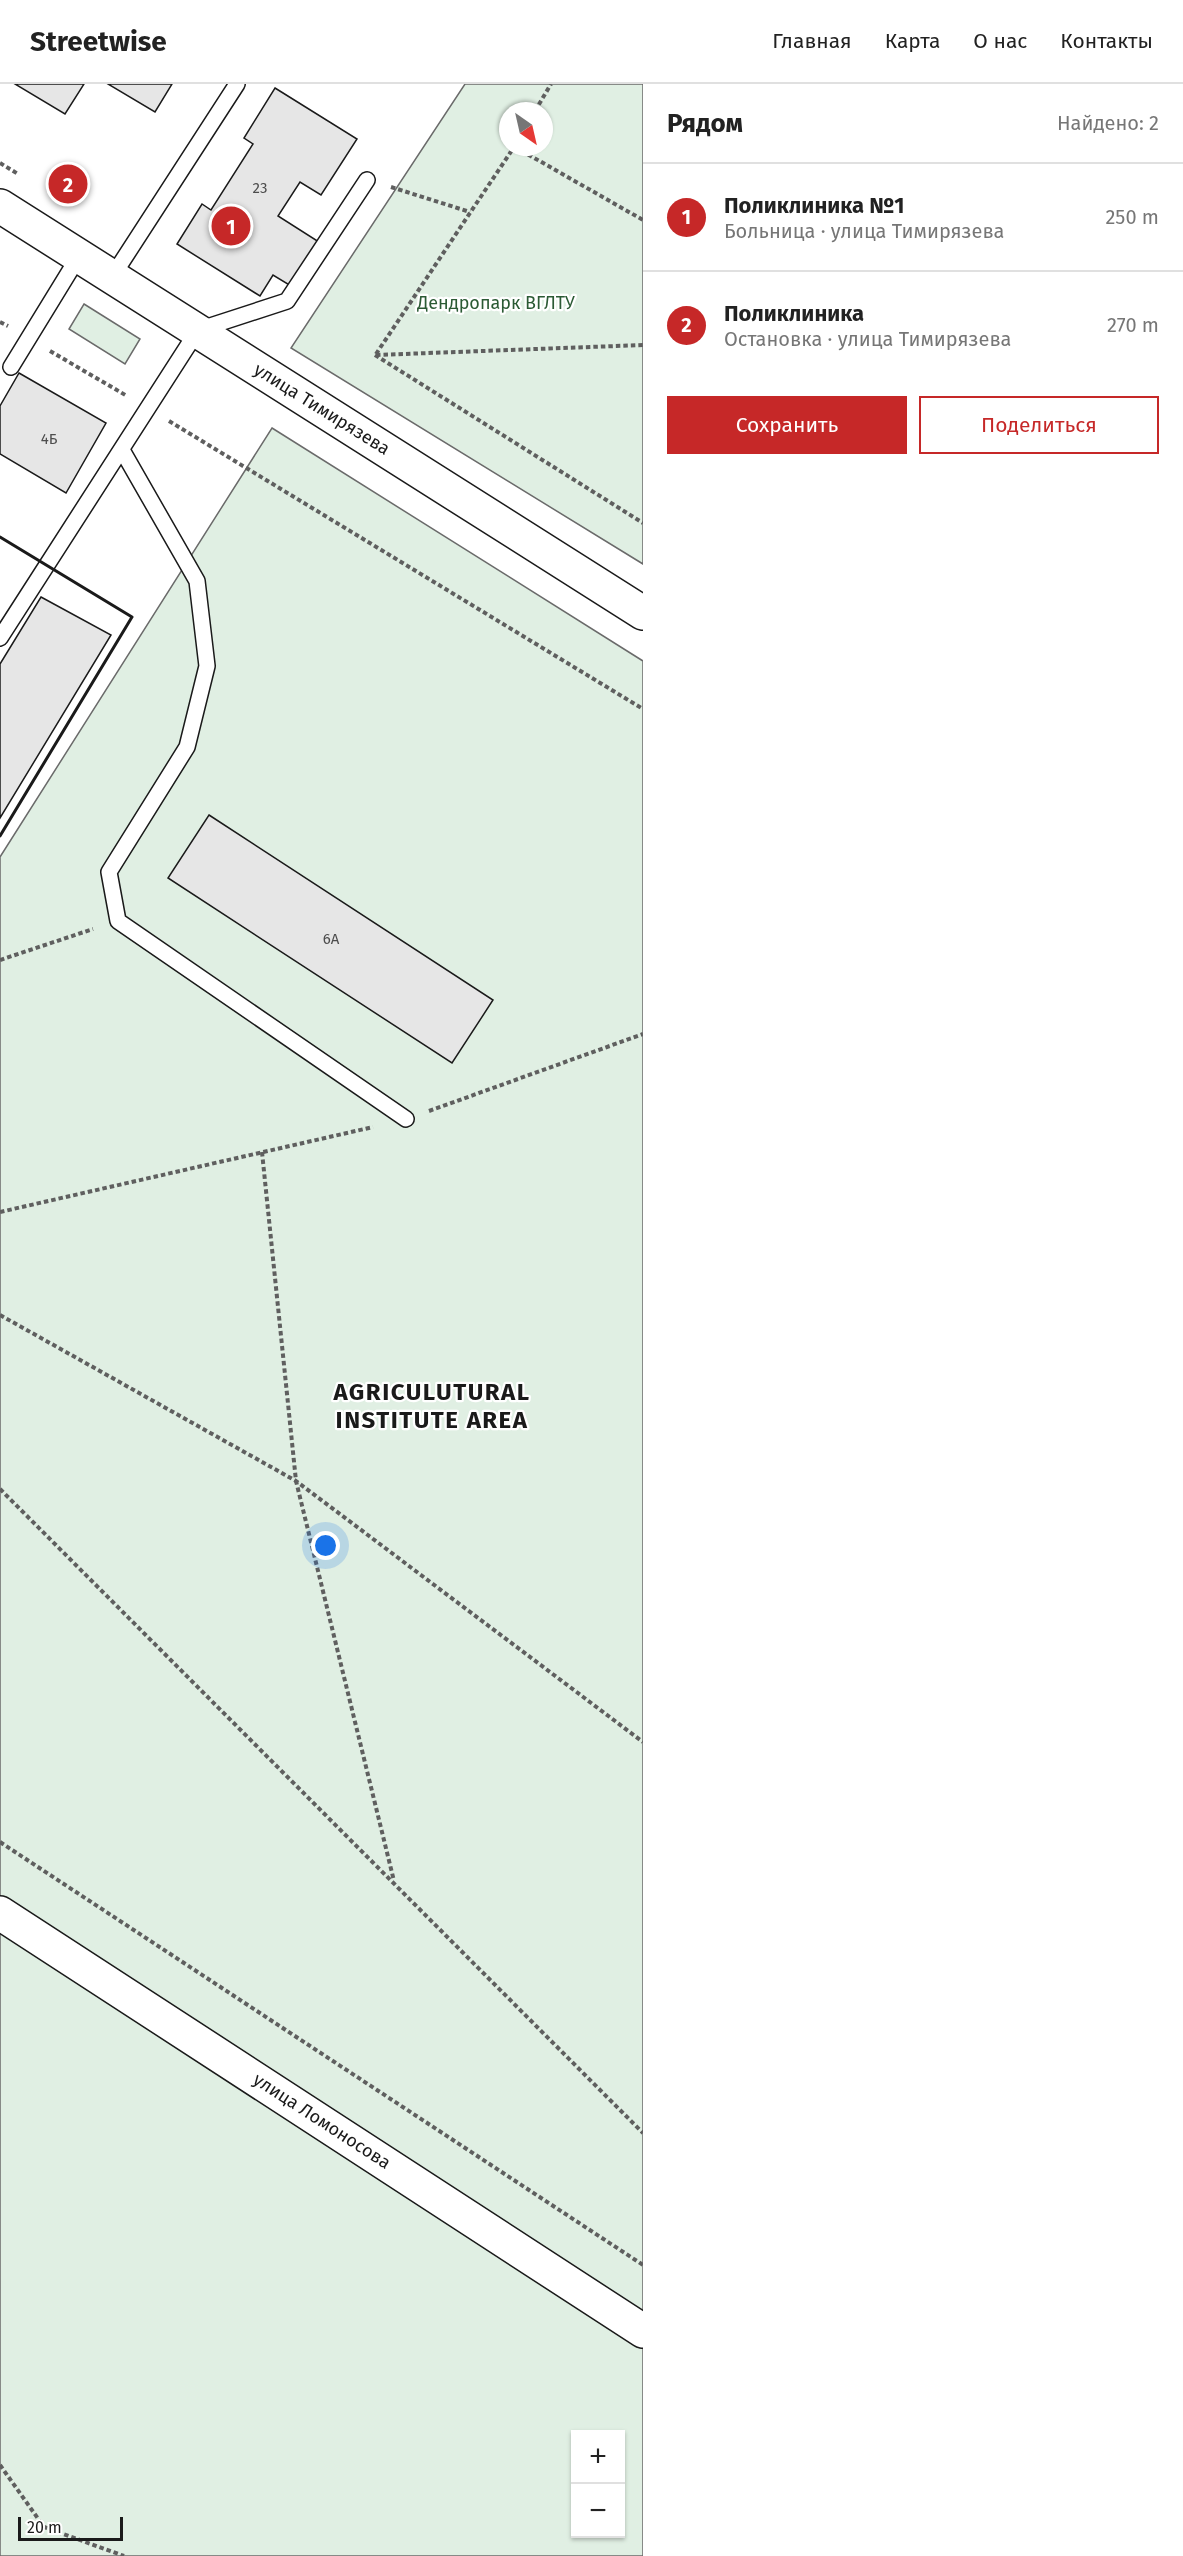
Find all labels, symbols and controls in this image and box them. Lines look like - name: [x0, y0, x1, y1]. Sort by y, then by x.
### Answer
- text: Streetwise: [30, 25, 167, 58]
- text: Главная: [772, 28, 852, 54]
- text: Карта: [885, 28, 940, 54]
- text: О нас: [973, 28, 1027, 54]
- text: Контакты: [1060, 28, 1153, 54]
- north arrow: [499, 102, 553, 156]
- text: Рядом: [667, 108, 743, 139]
- text: Найдено: 2: [1057, 111, 1159, 135]
- pin: 2: [48, 162, 88, 206]
- house number: 23: [253, 179, 267, 197]
- text: Поликлиника №1: [724, 192, 904, 219]
- pin: 1: [212, 204, 250, 248]
- text: 1: [682, 205, 691, 229]
- text: 250 m: [1105, 205, 1159, 229]
- text: Больница · улица Тимирязева: [724, 219, 1004, 243]
- park label: Дендропарк ВГЛТУ: [416, 292, 575, 314]
- text: Поликлиника: [724, 300, 864, 327]
- text: 2: [681, 313, 692, 337]
- text: 270 m: [1107, 313, 1159, 337]
- text: Остановка · улица Тимирязева: [724, 327, 1011, 351]
- street label: улица Тимирязева: [250, 358, 394, 460]
- button: Сохранить: [667, 396, 907, 454]
- button: Поделиться: [919, 396, 1159, 454]
- house number: 4Б: [41, 430, 58, 448]
- house number: 6А: [323, 930, 340, 948]
- district label: AGRICULUTURAL INSTITUTE AREA: [332, 1378, 531, 1434]
- your location: [311, 1531, 340, 1560]
- street label: улица Ломоносова: [249, 2068, 395, 2174]
- map controls: [571, 2430, 625, 2538]
- button: +: [571, 2430, 625, 2484]
- button: −: [571, 2484, 625, 2538]
- scale bar: [18, 2514, 123, 2542]
- text: 20 m: [27, 2518, 62, 2537]

